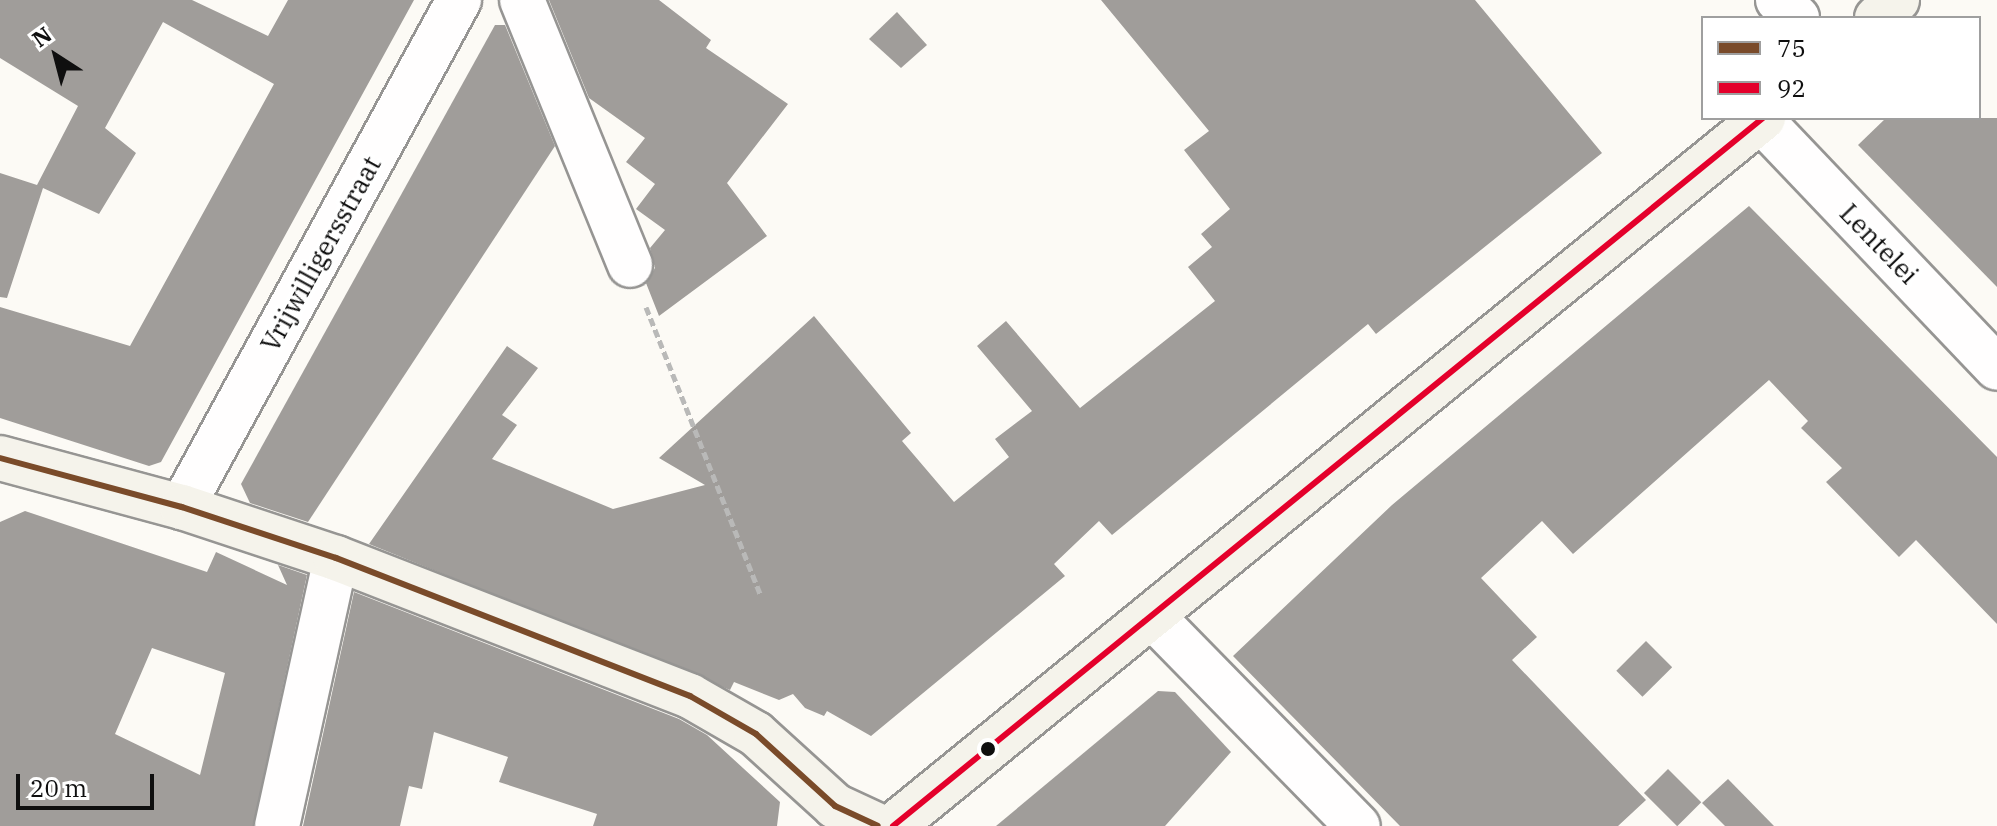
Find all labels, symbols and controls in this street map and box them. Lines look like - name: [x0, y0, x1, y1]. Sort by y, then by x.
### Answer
- north arrow: [16, 16, 96, 96]
- legend: [1701, 16, 1981, 120]
- text: N: [26, 19, 57, 53]
- text: 75: [1777, 32, 1806, 64]
- text: 92: [1777, 72, 1806, 104]
- street label: Vrijwilligersstraat: [254, 151, 388, 357]
- street label: Lentelei: [1833, 198, 1925, 290]
- unlabelled marker: [980, 741, 996, 757]
- scale bar: [20, 758, 158, 808]
- text: 20 m: [30, 772, 87, 804]

